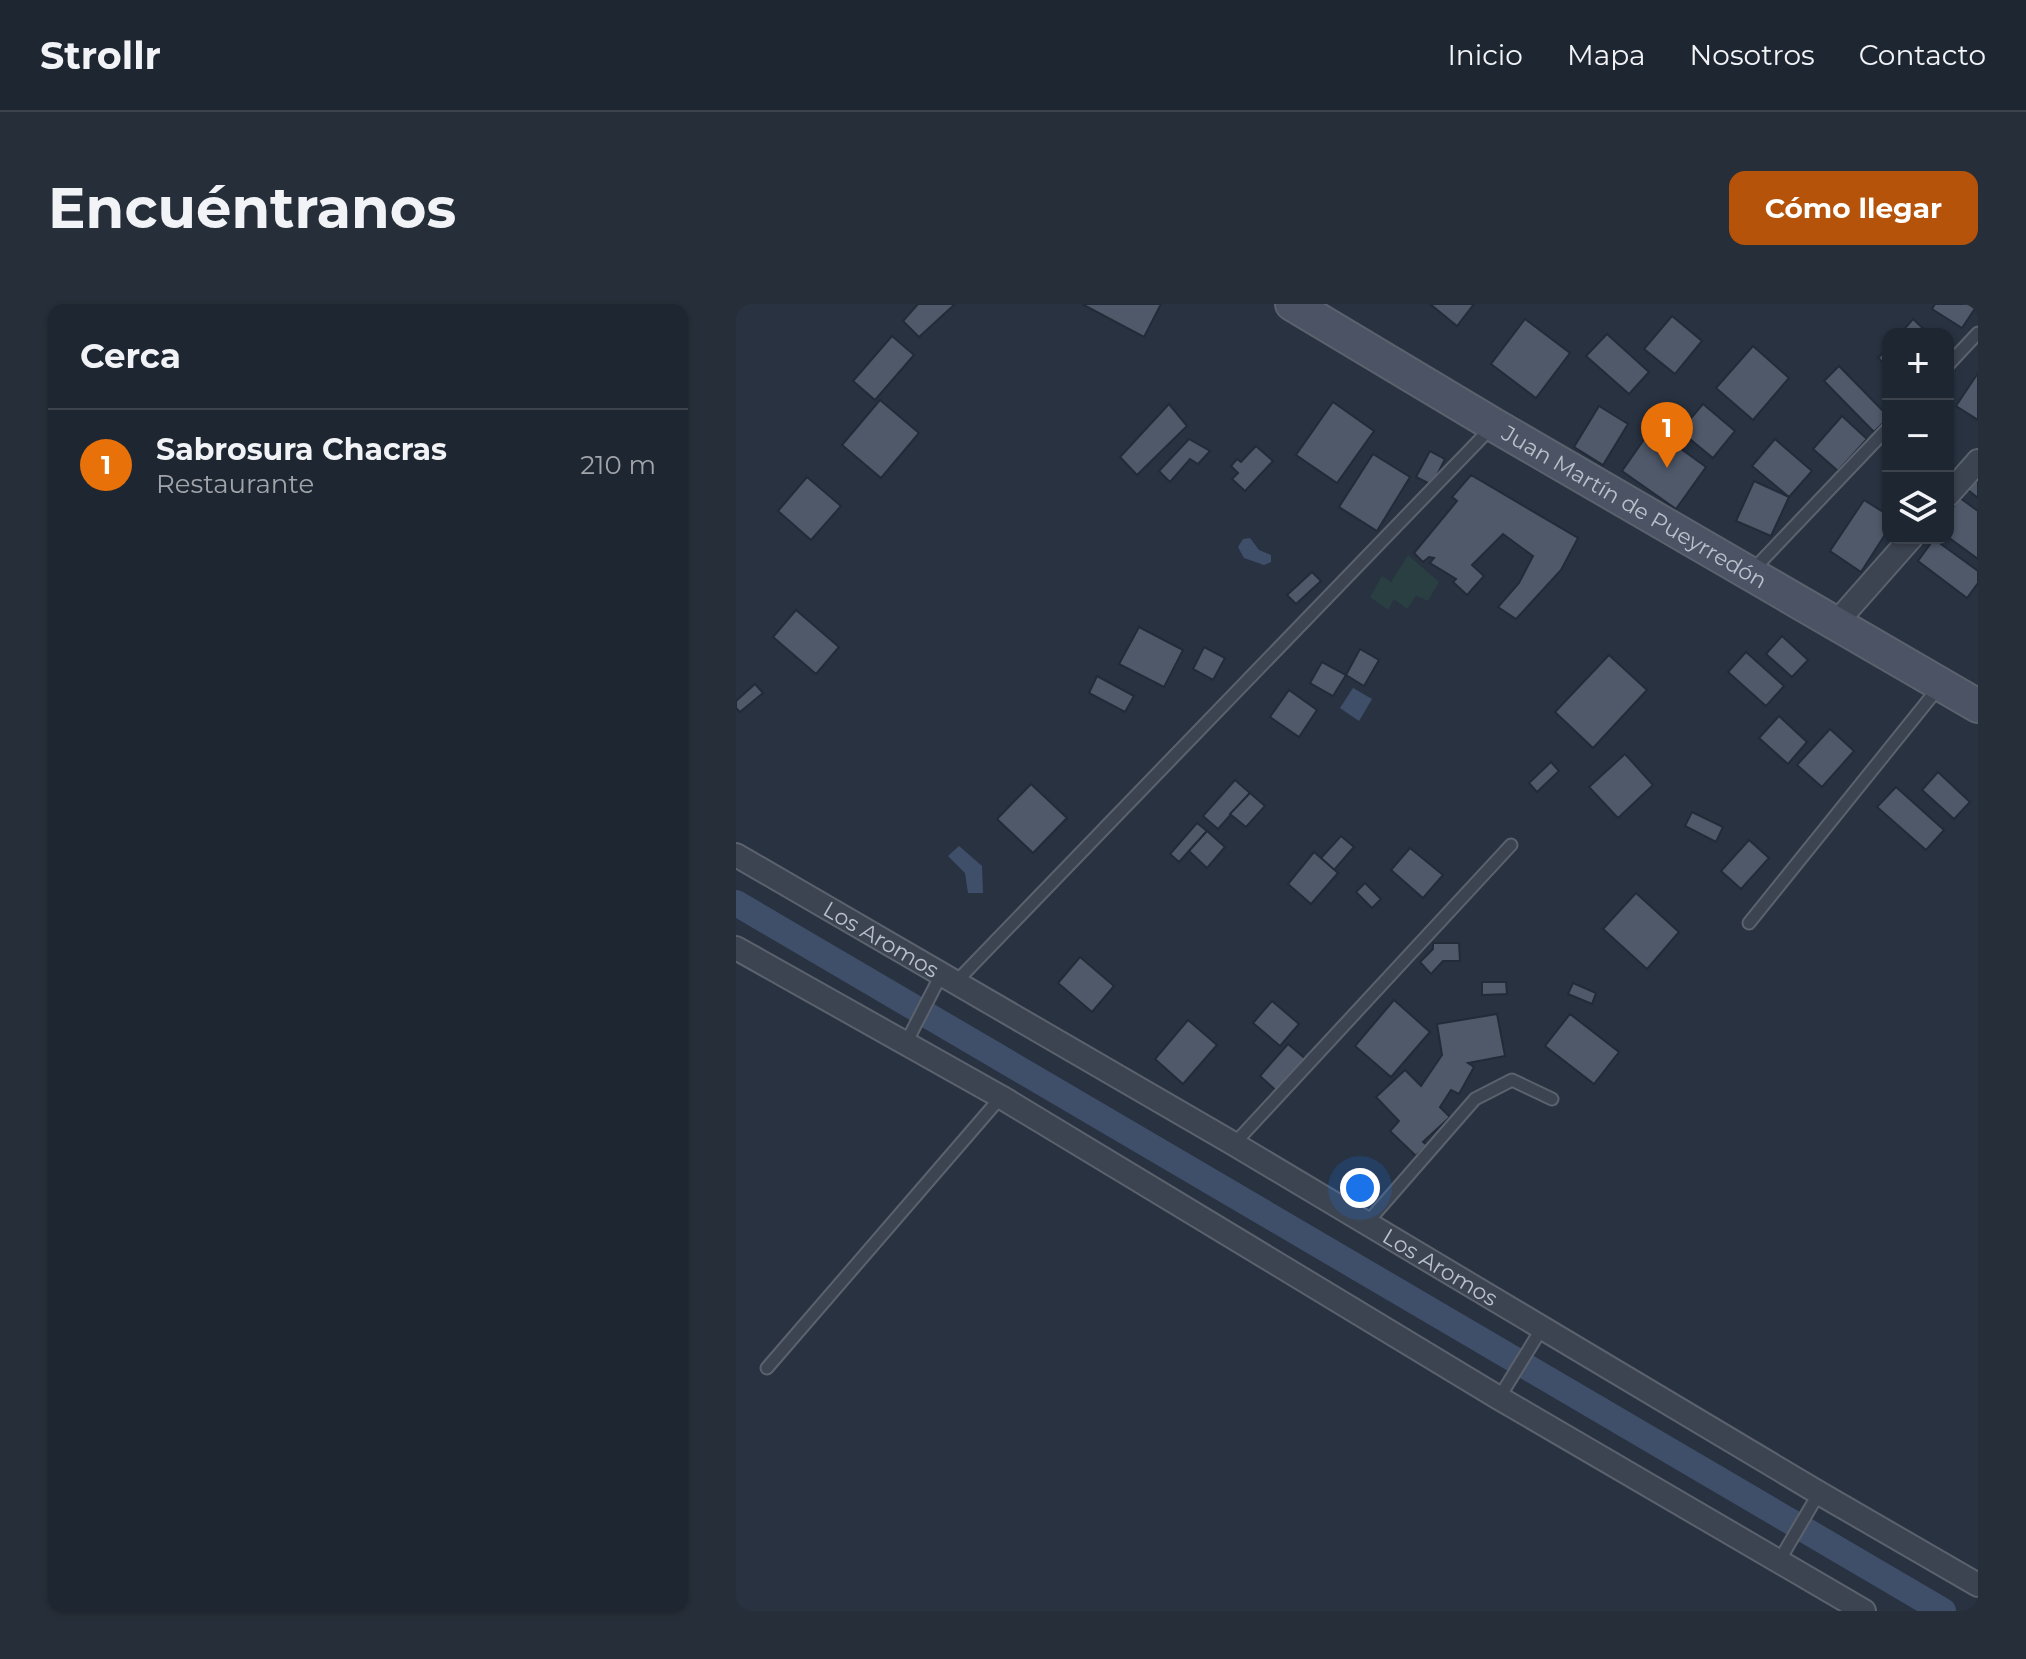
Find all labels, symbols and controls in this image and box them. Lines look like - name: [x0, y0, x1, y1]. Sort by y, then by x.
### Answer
- text: Strollr: [40, 32, 161, 79]
- text: Inicio: [1447, 38, 1523, 72]
- text: Mapa: [1567, 38, 1646, 72]
- text: Nosotros: [1690, 38, 1815, 72]
- text: Contacto: [1859, 38, 1986, 72]
- button: Cómo llegar: [1729, 171, 1978, 245]
- text: Encuéntranos: [48, 174, 456, 242]
- map controls: [1882, 328, 1954, 544]
- button: +: [1882, 328, 1954, 400]
- text: Cerca: [80, 335, 181, 377]
- button: −: [1882, 400, 1954, 472]
- pin: 1: [1641, 402, 1693, 468]
- street label: Juan Martín de Pueyrredón: [1496, 419, 1772, 594]
- text: Sabrosura Chacras: [156, 431, 447, 468]
- text: 1: [101, 449, 111, 481]
- text: 210 m: [580, 449, 656, 481]
- text: Restaurante: [156, 468, 314, 500]
- button: layers: [1882, 472, 1954, 544]
- street label: Los Aromos: [818, 896, 944, 984]
- your location: [1340, 1168, 1380, 1208]
- street label: Los Aromos: [1378, 1223, 1503, 1312]

